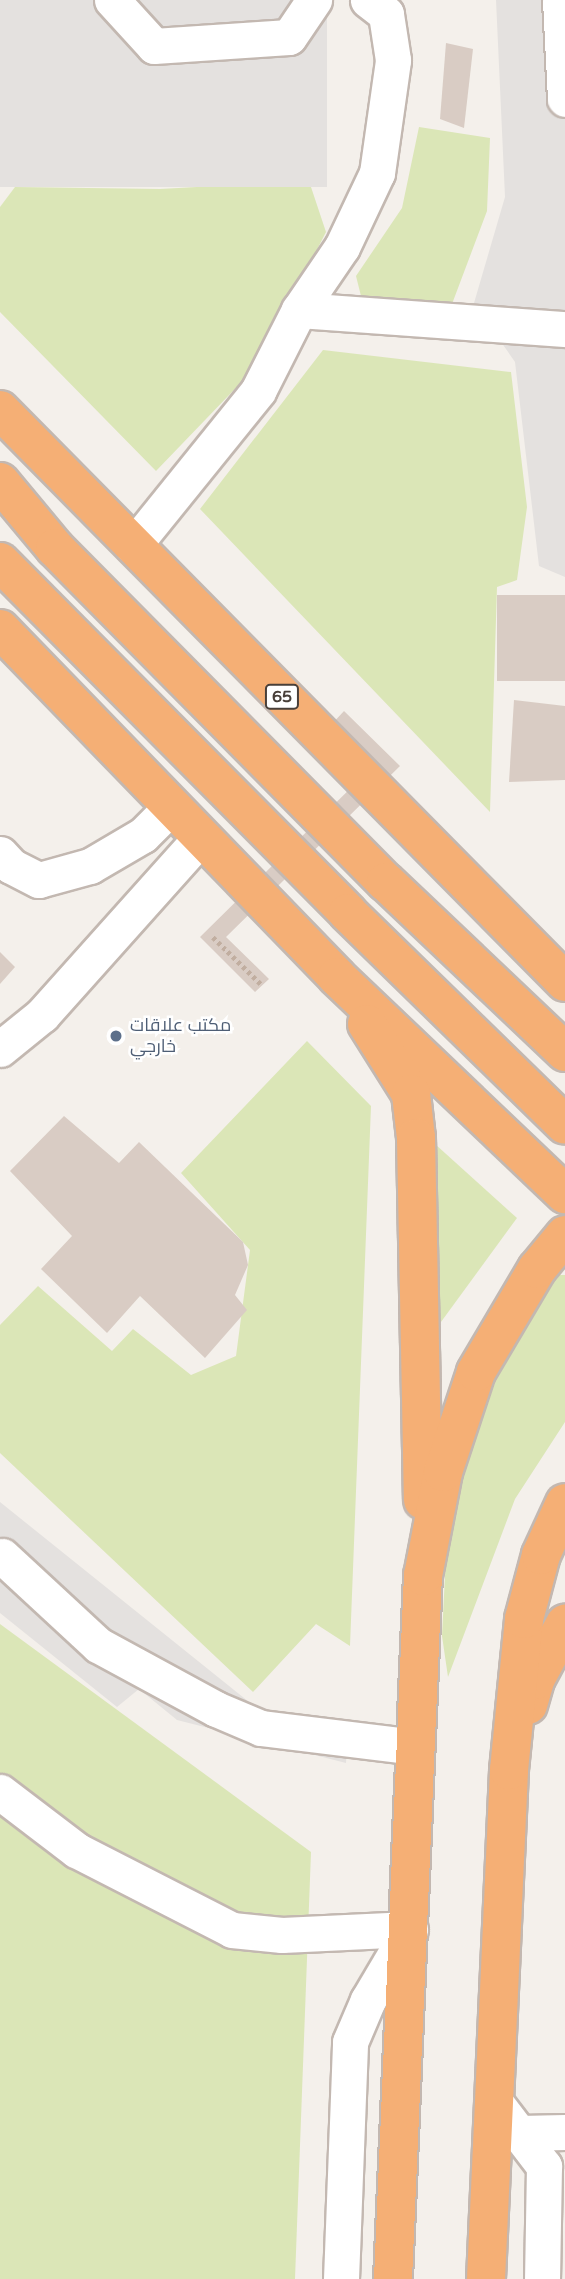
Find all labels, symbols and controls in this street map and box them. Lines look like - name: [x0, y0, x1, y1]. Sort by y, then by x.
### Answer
- road number: 65: [264, 684, 300, 710]
- place label: مكتب علاقات خارجي: [130, 1015, 231, 1058]
- marker: مكتب علاقات خارجي: [108, 1028, 124, 1044]

